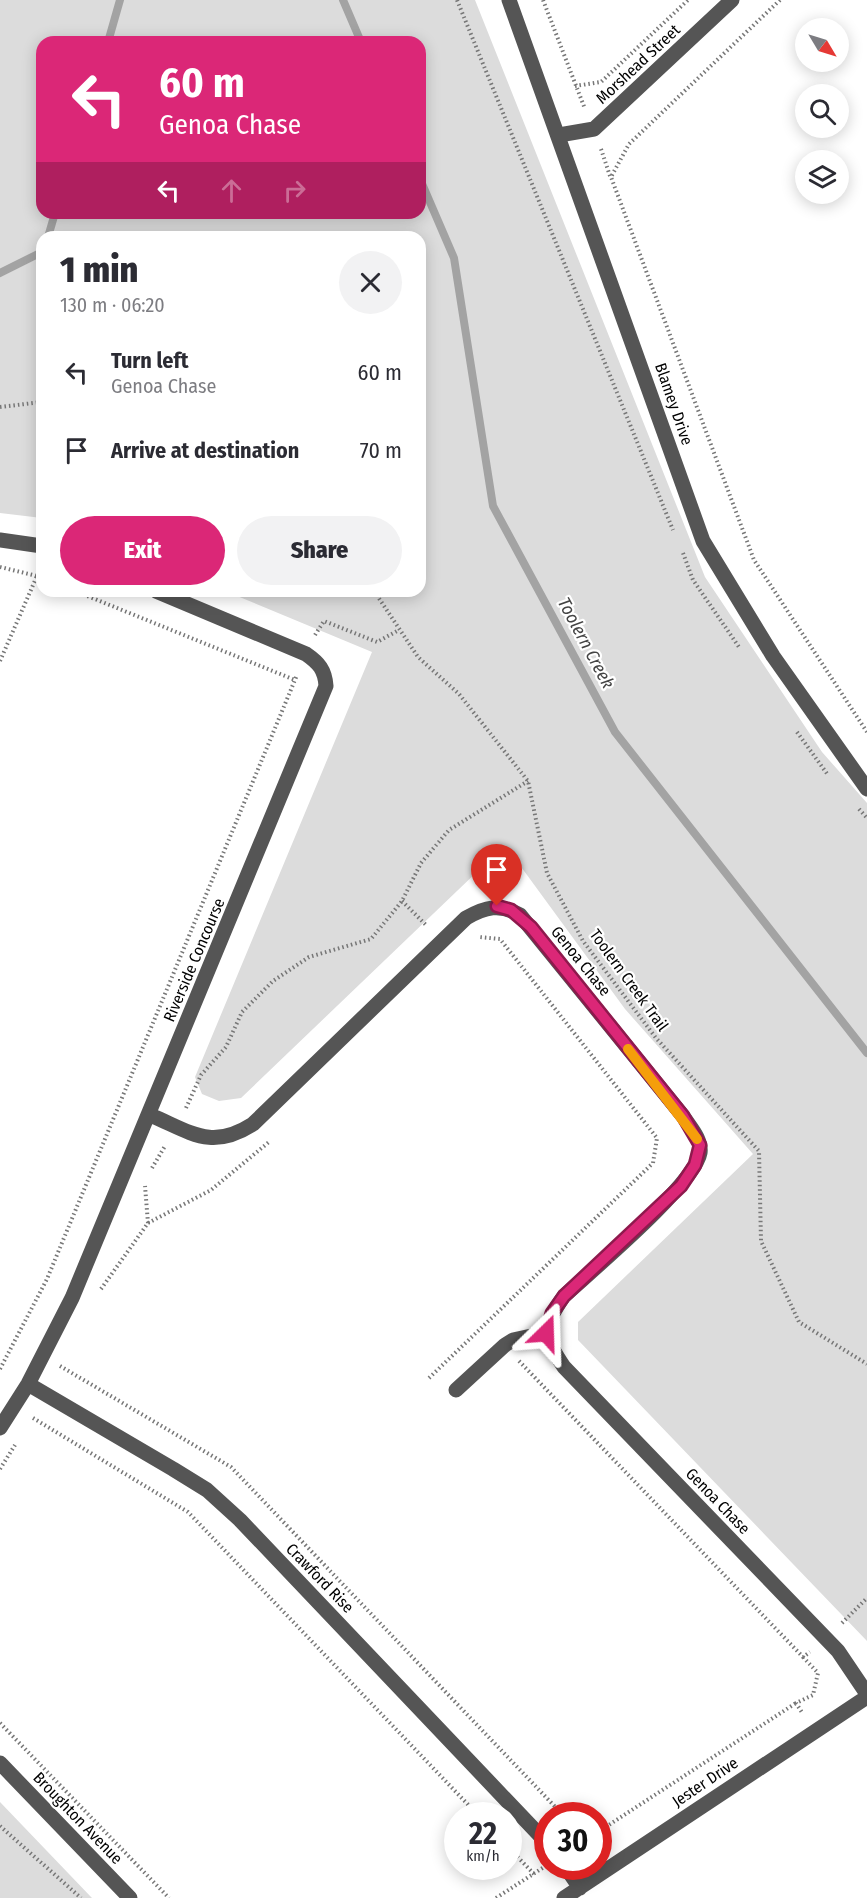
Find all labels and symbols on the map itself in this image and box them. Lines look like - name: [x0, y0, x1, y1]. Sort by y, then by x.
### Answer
- north arrow: [795, 18, 849, 72]
- street label: Morshead Street: [592, 20, 684, 108]
- street label: Blamey Drive: [651, 360, 697, 448]
- water label: Toolern Creek: [553, 594, 619, 692]
- pin: [471, 844, 522, 906]
- street label: Riverside Concourse: [159, 895, 229, 1025]
- street label: Genoa Chase: [547, 922, 615, 1000]
- street label: Toolern Creek Trail: [586, 925, 672, 1035]
- position arrow: [514, 1301, 578, 1365]
- street label: Genoa Chase: [682, 1464, 754, 1538]
- street label: Crawford Rise: [282, 1539, 358, 1617]
- street label: Jester Drive: [669, 1753, 742, 1811]
- street label: Broughton Avenue: [29, 1768, 127, 1868]
- speed limit sign: 30: [534, 1802, 612, 1880]

